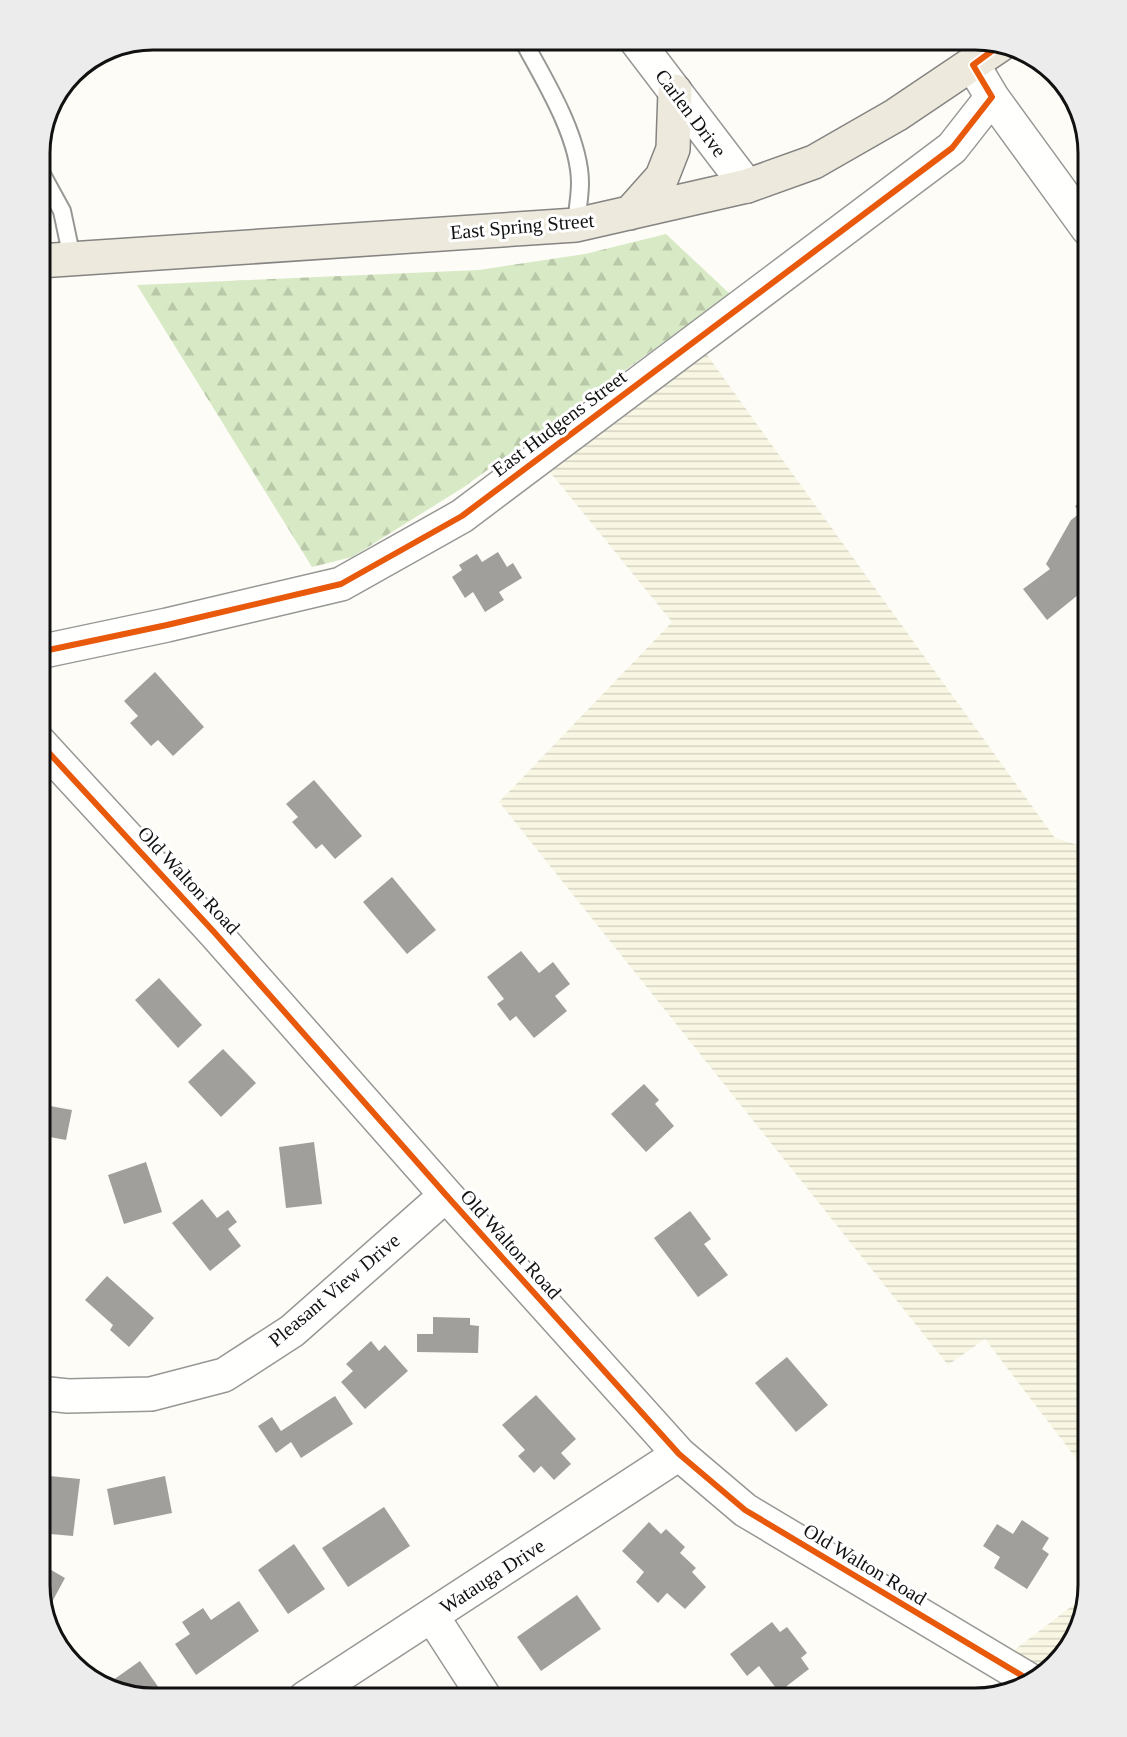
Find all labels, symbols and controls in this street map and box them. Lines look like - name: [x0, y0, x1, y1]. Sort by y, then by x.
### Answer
- street label: Carlen Drive: [651, 65, 731, 161]
- street label: East Spring Street: [449, 209, 595, 244]
- street label: East Hudgens Street: [488, 365, 631, 481]
- street label: Old Walton Road: [134, 822, 244, 938]
- street label: Old Walton Road: [456, 1185, 566, 1303]
- street label: Pleasant View Drive: [264, 1229, 404, 1351]
- street label: Old Walton Road: [800, 1519, 930, 1609]
- street label: Watauga Drive: [436, 1534, 549, 1619]

